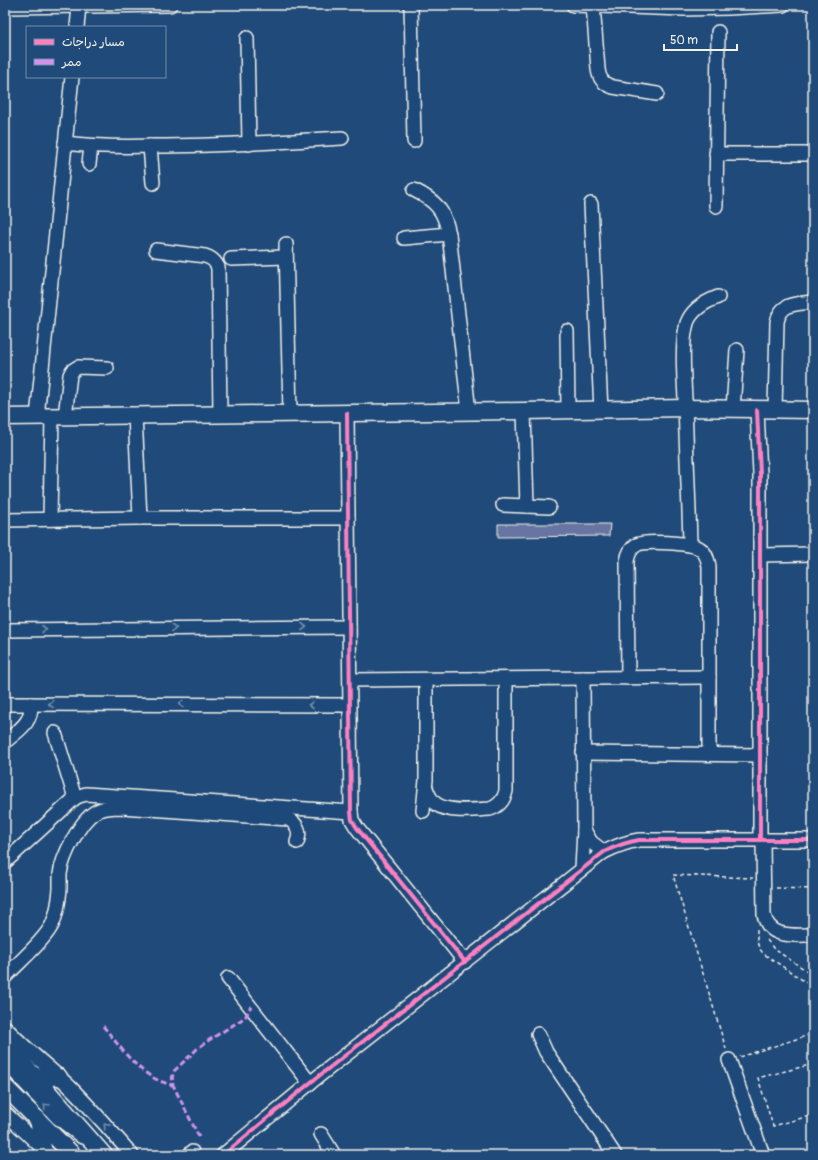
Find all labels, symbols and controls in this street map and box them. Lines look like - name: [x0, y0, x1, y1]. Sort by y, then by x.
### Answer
- legend: [26, 26, 166, 78]
- scale bar: [664, 26, 737, 52]
- text: 50 m: [670, 33, 698, 48]
- text: مسار دراجات: [62, 35, 125, 50]
- text: ممر: [61, 55, 81, 70]
- one-way arrow: [301, 623, 307, 631]
- one-way arrow: [171, 624, 177, 632]
- one-way arrow: [41, 625, 47, 634]
- one-way arrow: [48, 700, 54, 708]
- one-way arrow: [178, 700, 184, 708]
- one-way arrow: [308, 701, 314, 709]
- one-way arrow: [44, 1103, 51, 1111]
- one-way arrow: [104, 1123, 111, 1131]

